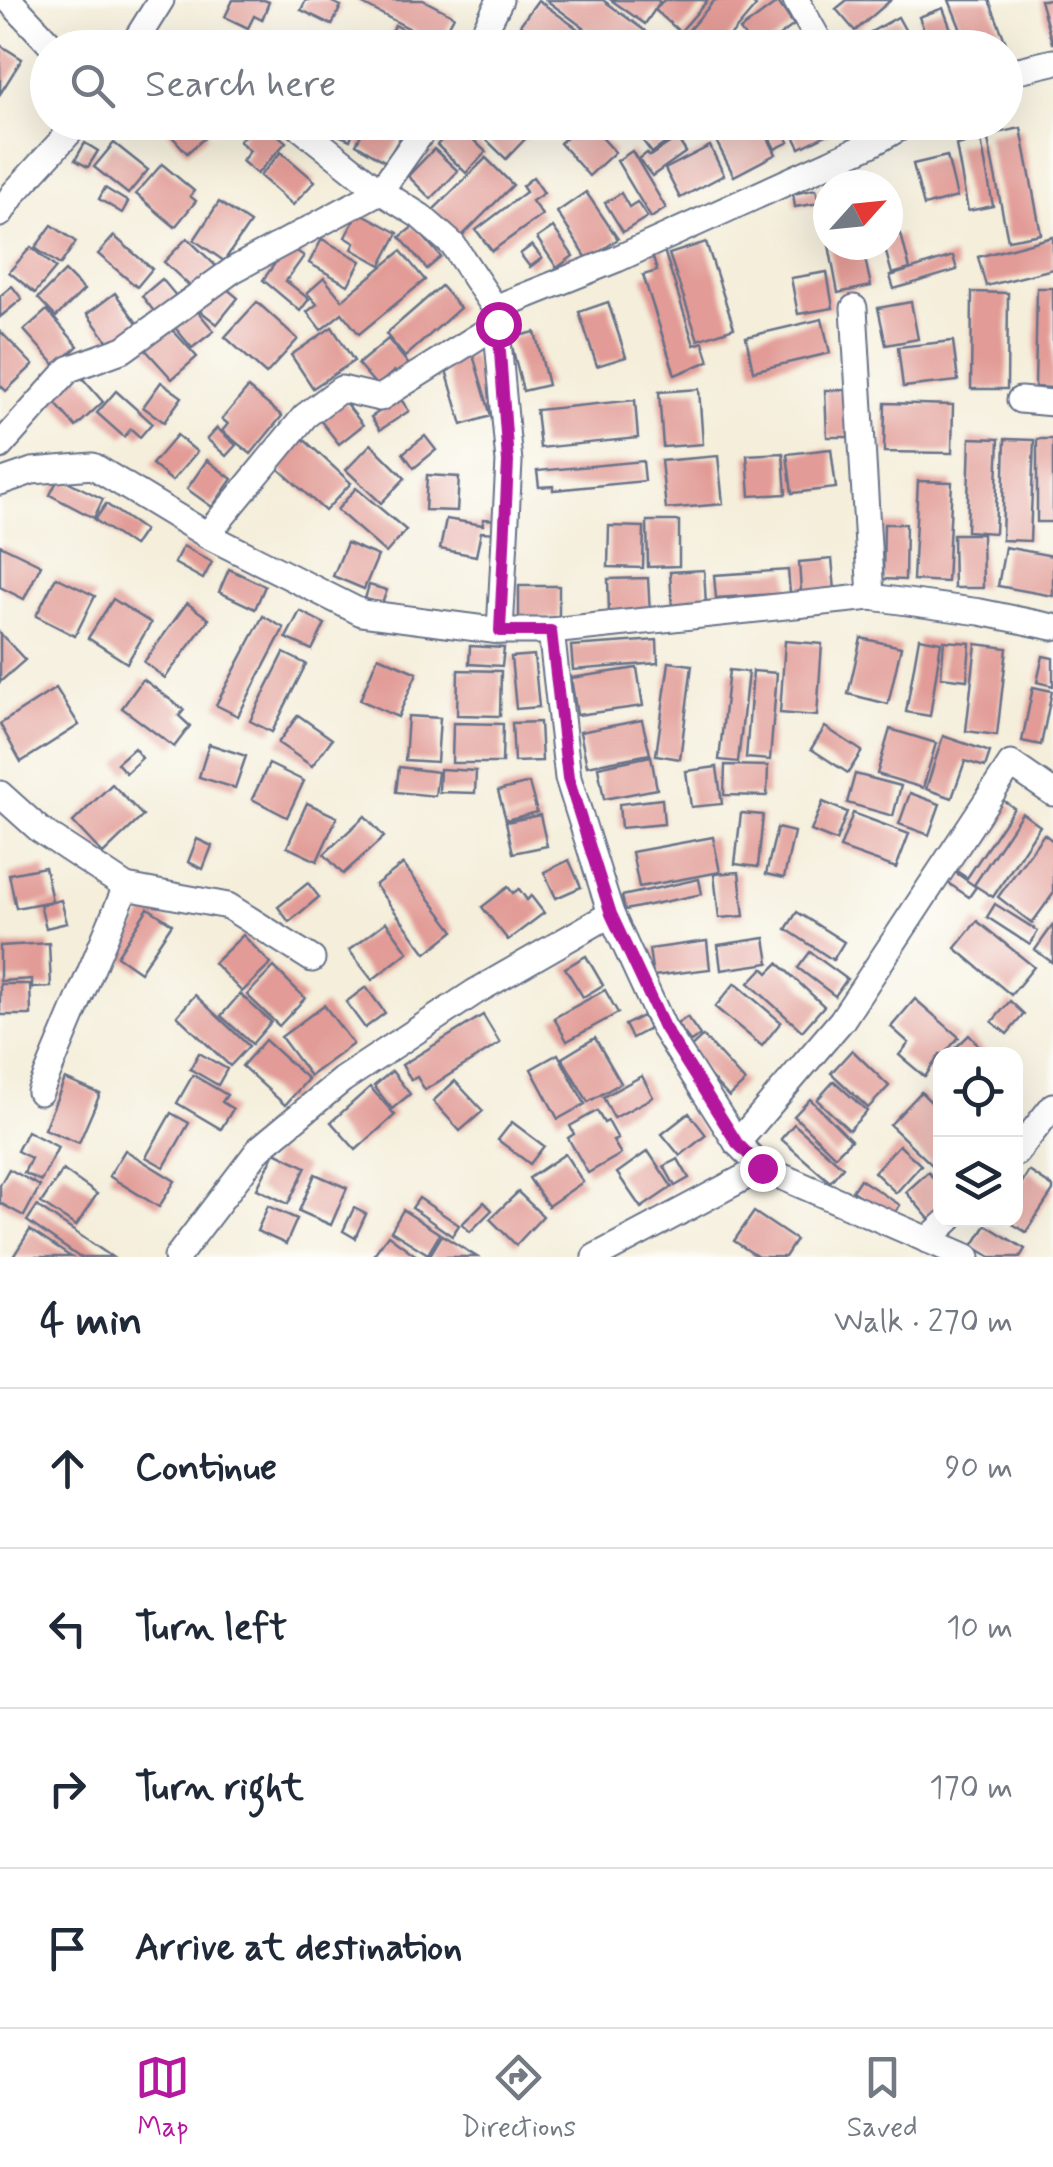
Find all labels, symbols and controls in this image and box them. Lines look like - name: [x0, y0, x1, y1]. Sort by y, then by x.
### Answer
- search box: [30, 30, 1023, 140]
- icon: search: [65, 58, 120, 113]
- text: Search here: [145, 61, 336, 110]
- north arrow: [813, 170, 903, 260]
- route start: [476, 302, 522, 348]
- map controls: [933, 1047, 1023, 1227]
- button: locate: [933, 1047, 1023, 1137]
- button: layers: [933, 1137, 1023, 1227]
- route end: [740, 1146, 786, 1192]
- text: 4 min: [40, 1295, 142, 1350]
- text: Walk · 270 m: [834, 1301, 1013, 1343]
- icon: ahead: [40, 1441, 95, 1496]
- text: Continue: [135, 1444, 277, 1493]
- text: 90 m: [945, 1447, 1013, 1489]
- icon: left: [40, 1601, 95, 1656]
- text: Turn left: [135, 1604, 287, 1653]
- text: 10 m: [946, 1607, 1013, 1649]
- icon: right: [40, 1761, 95, 1816]
- text: Turn right: [135, 1764, 304, 1813]
- text: 170 m: [929, 1767, 1013, 1809]
- icon: arrive: [40, 1921, 95, 1976]
- text: Arrive at destination: [135, 1924, 462, 1973]
- tab: Map: [135, 2050, 190, 2147]
- tab: Directions: [461, 2050, 576, 2147]
- tab: Saved: [847, 2050, 918, 2147]

